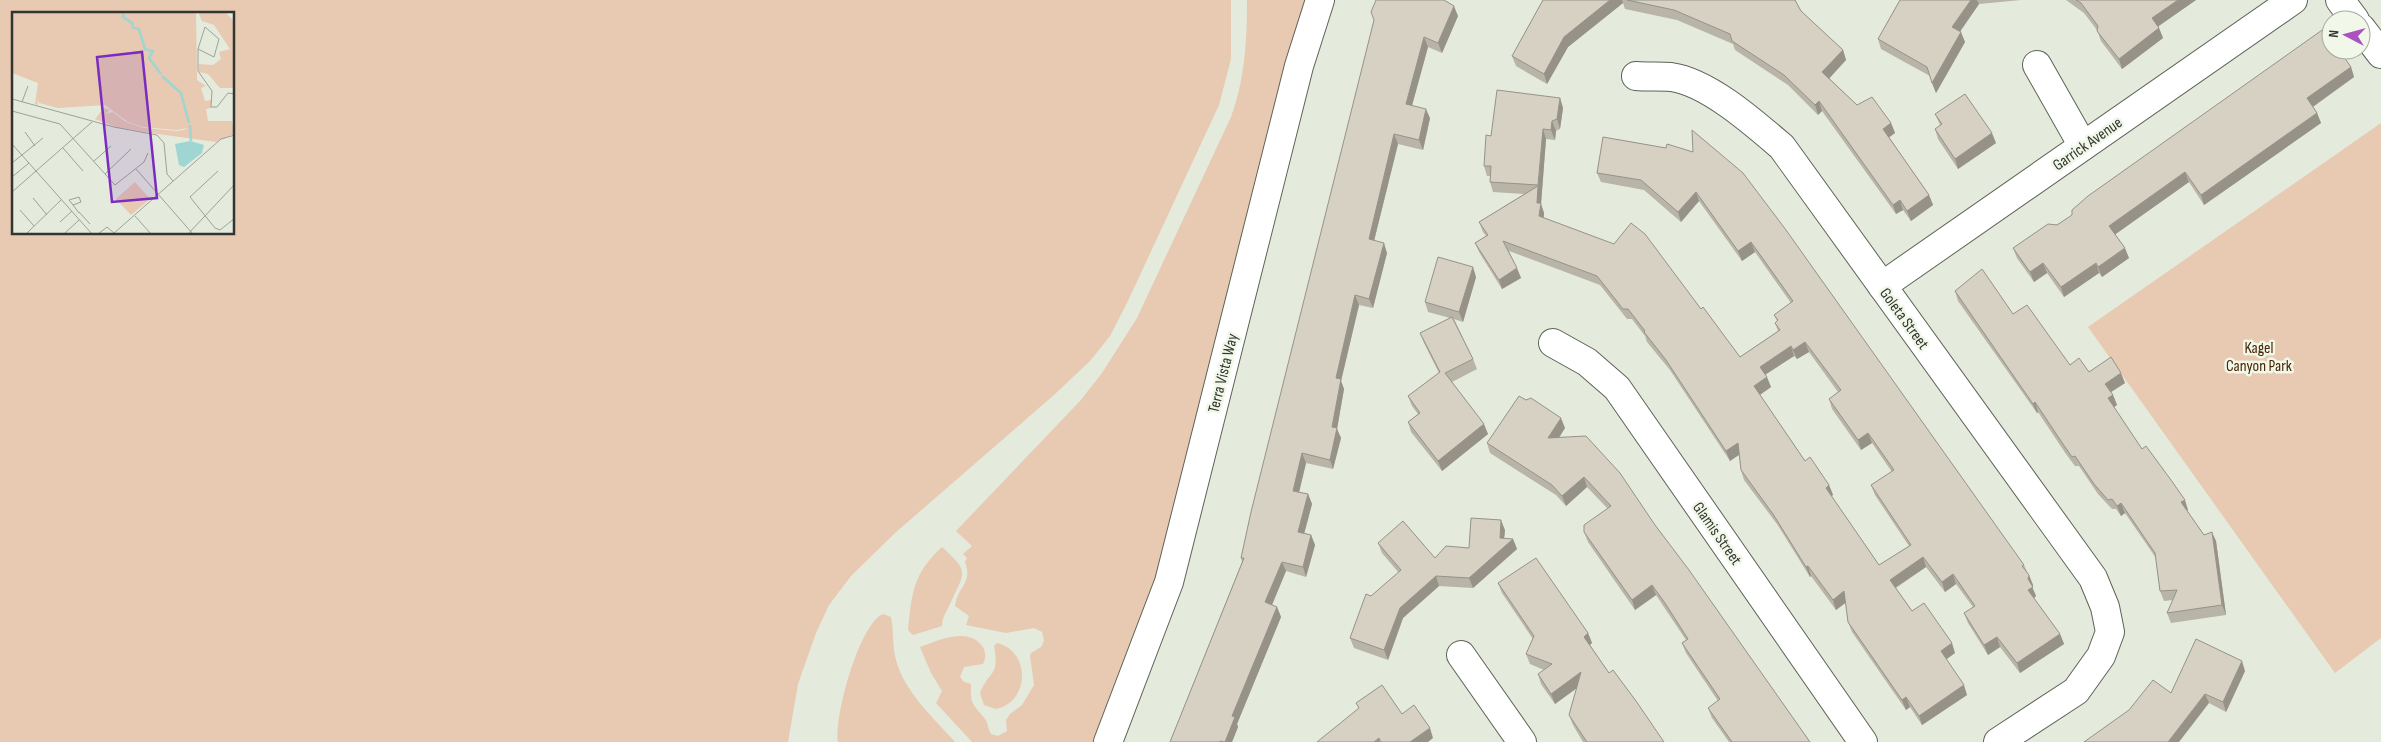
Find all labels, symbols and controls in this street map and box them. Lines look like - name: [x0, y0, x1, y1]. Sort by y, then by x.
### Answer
- north arrow: [2321, 10, 2371, 60]
- inset map: [12, 12, 235, 235]
- text: N: [2325, 29, 2342, 38]
- street label: Garrick Avenue: [2049, 113, 2126, 175]
- street label: Goleta Street: [1875, 284, 1932, 353]
- street label: Terra Vista Way: [1204, 332, 1242, 415]
- park label: Kagel Canyon Park: [2226, 339, 2292, 376]
- street label: Glamis Street: [1688, 499, 1745, 569]

